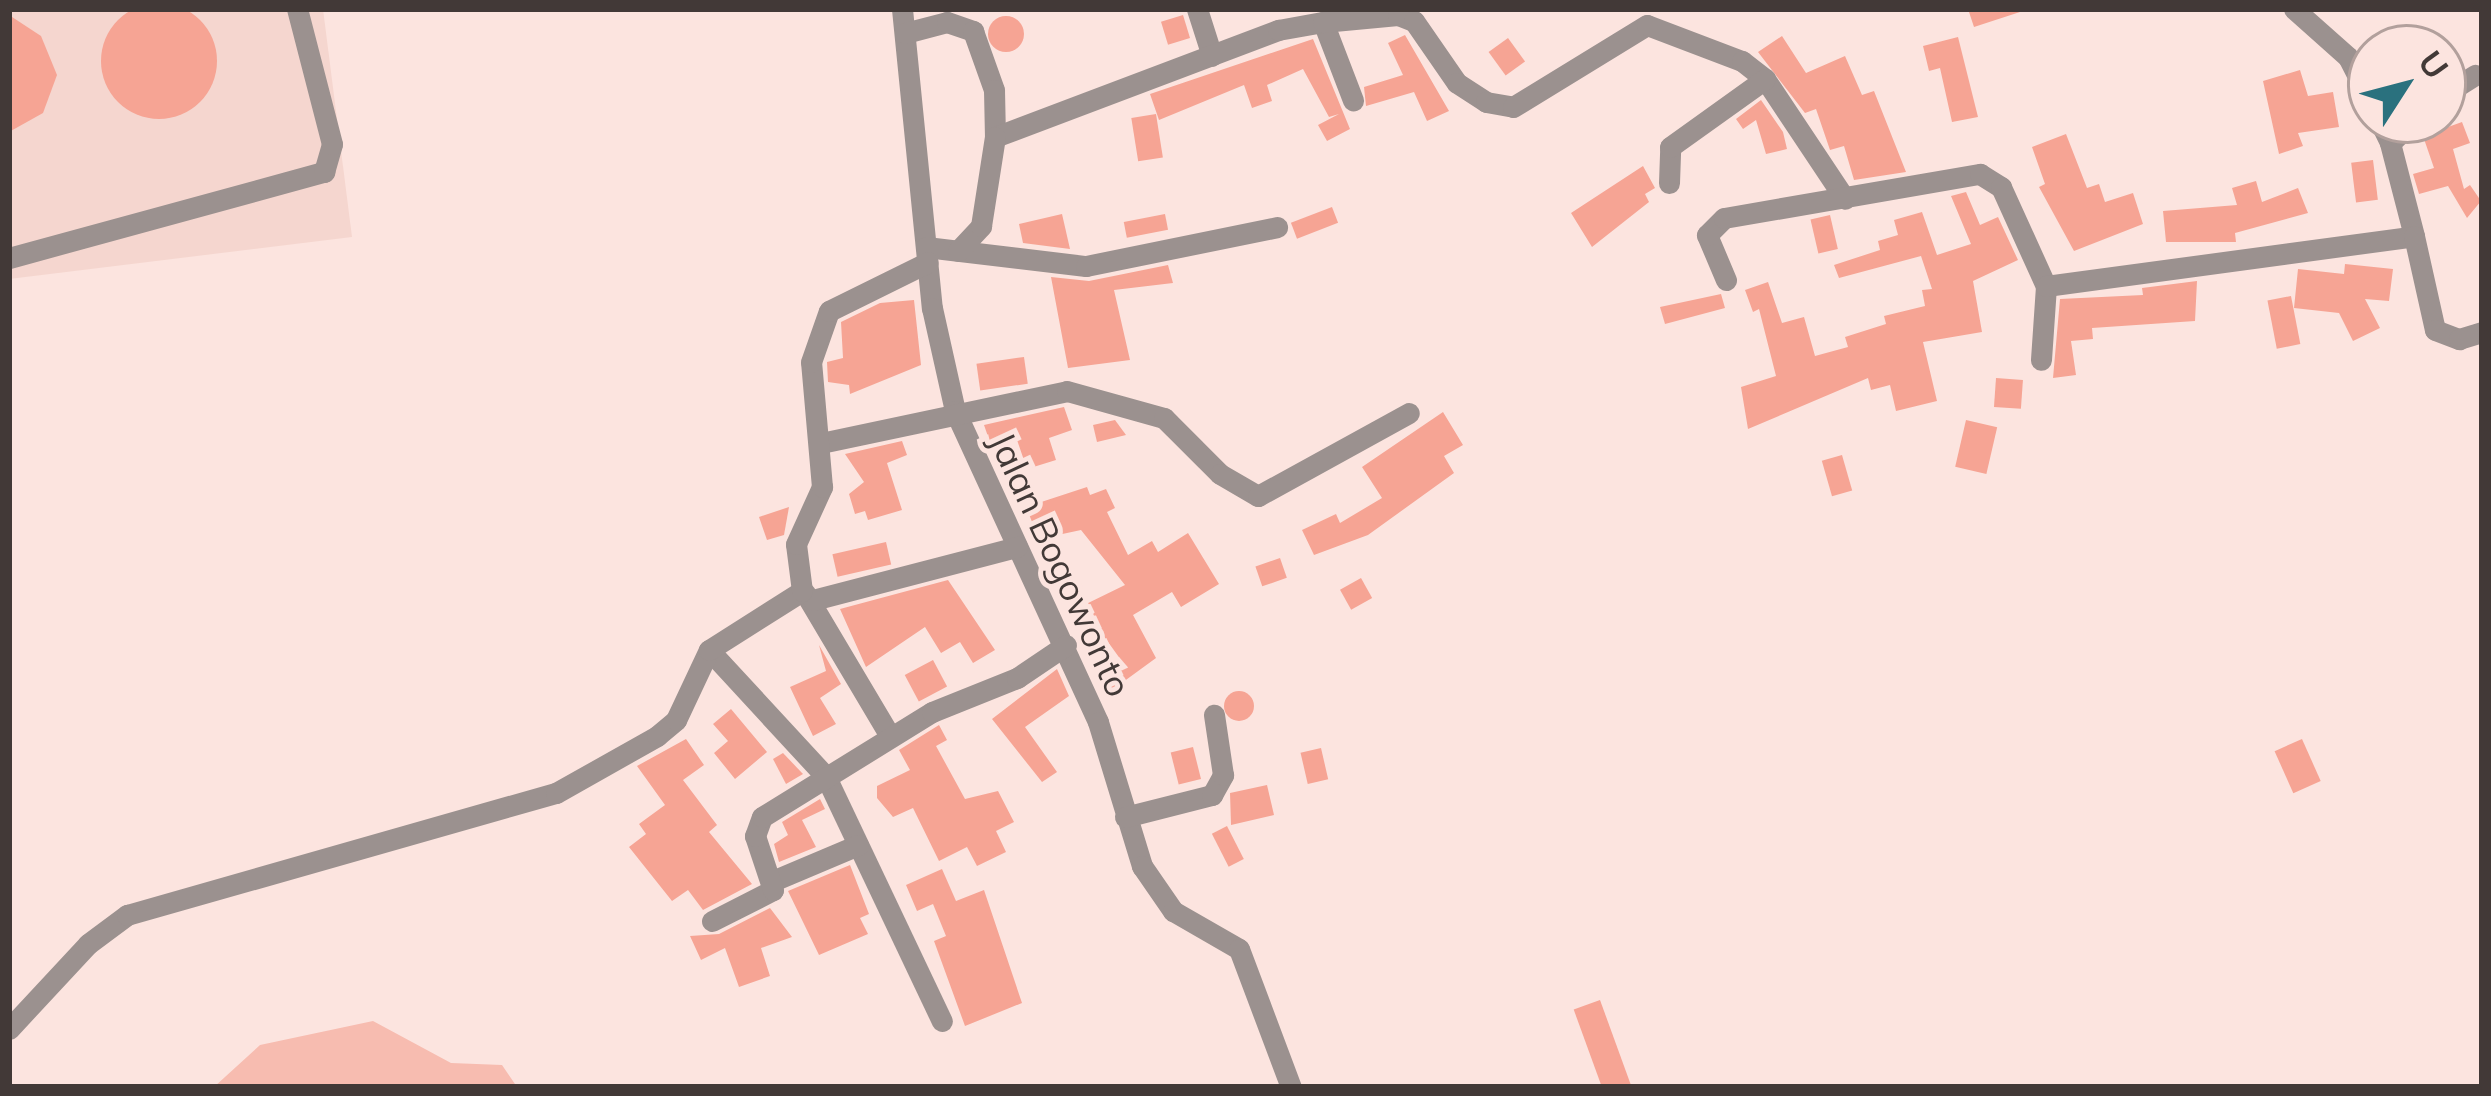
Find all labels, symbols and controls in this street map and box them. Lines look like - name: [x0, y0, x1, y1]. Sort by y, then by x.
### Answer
- north arrow: [2347, 24, 2467, 144]
- text: U: [2410, 42, 2458, 86]
- street label: Jalan Bogowonto: [981, 425, 1141, 703]

